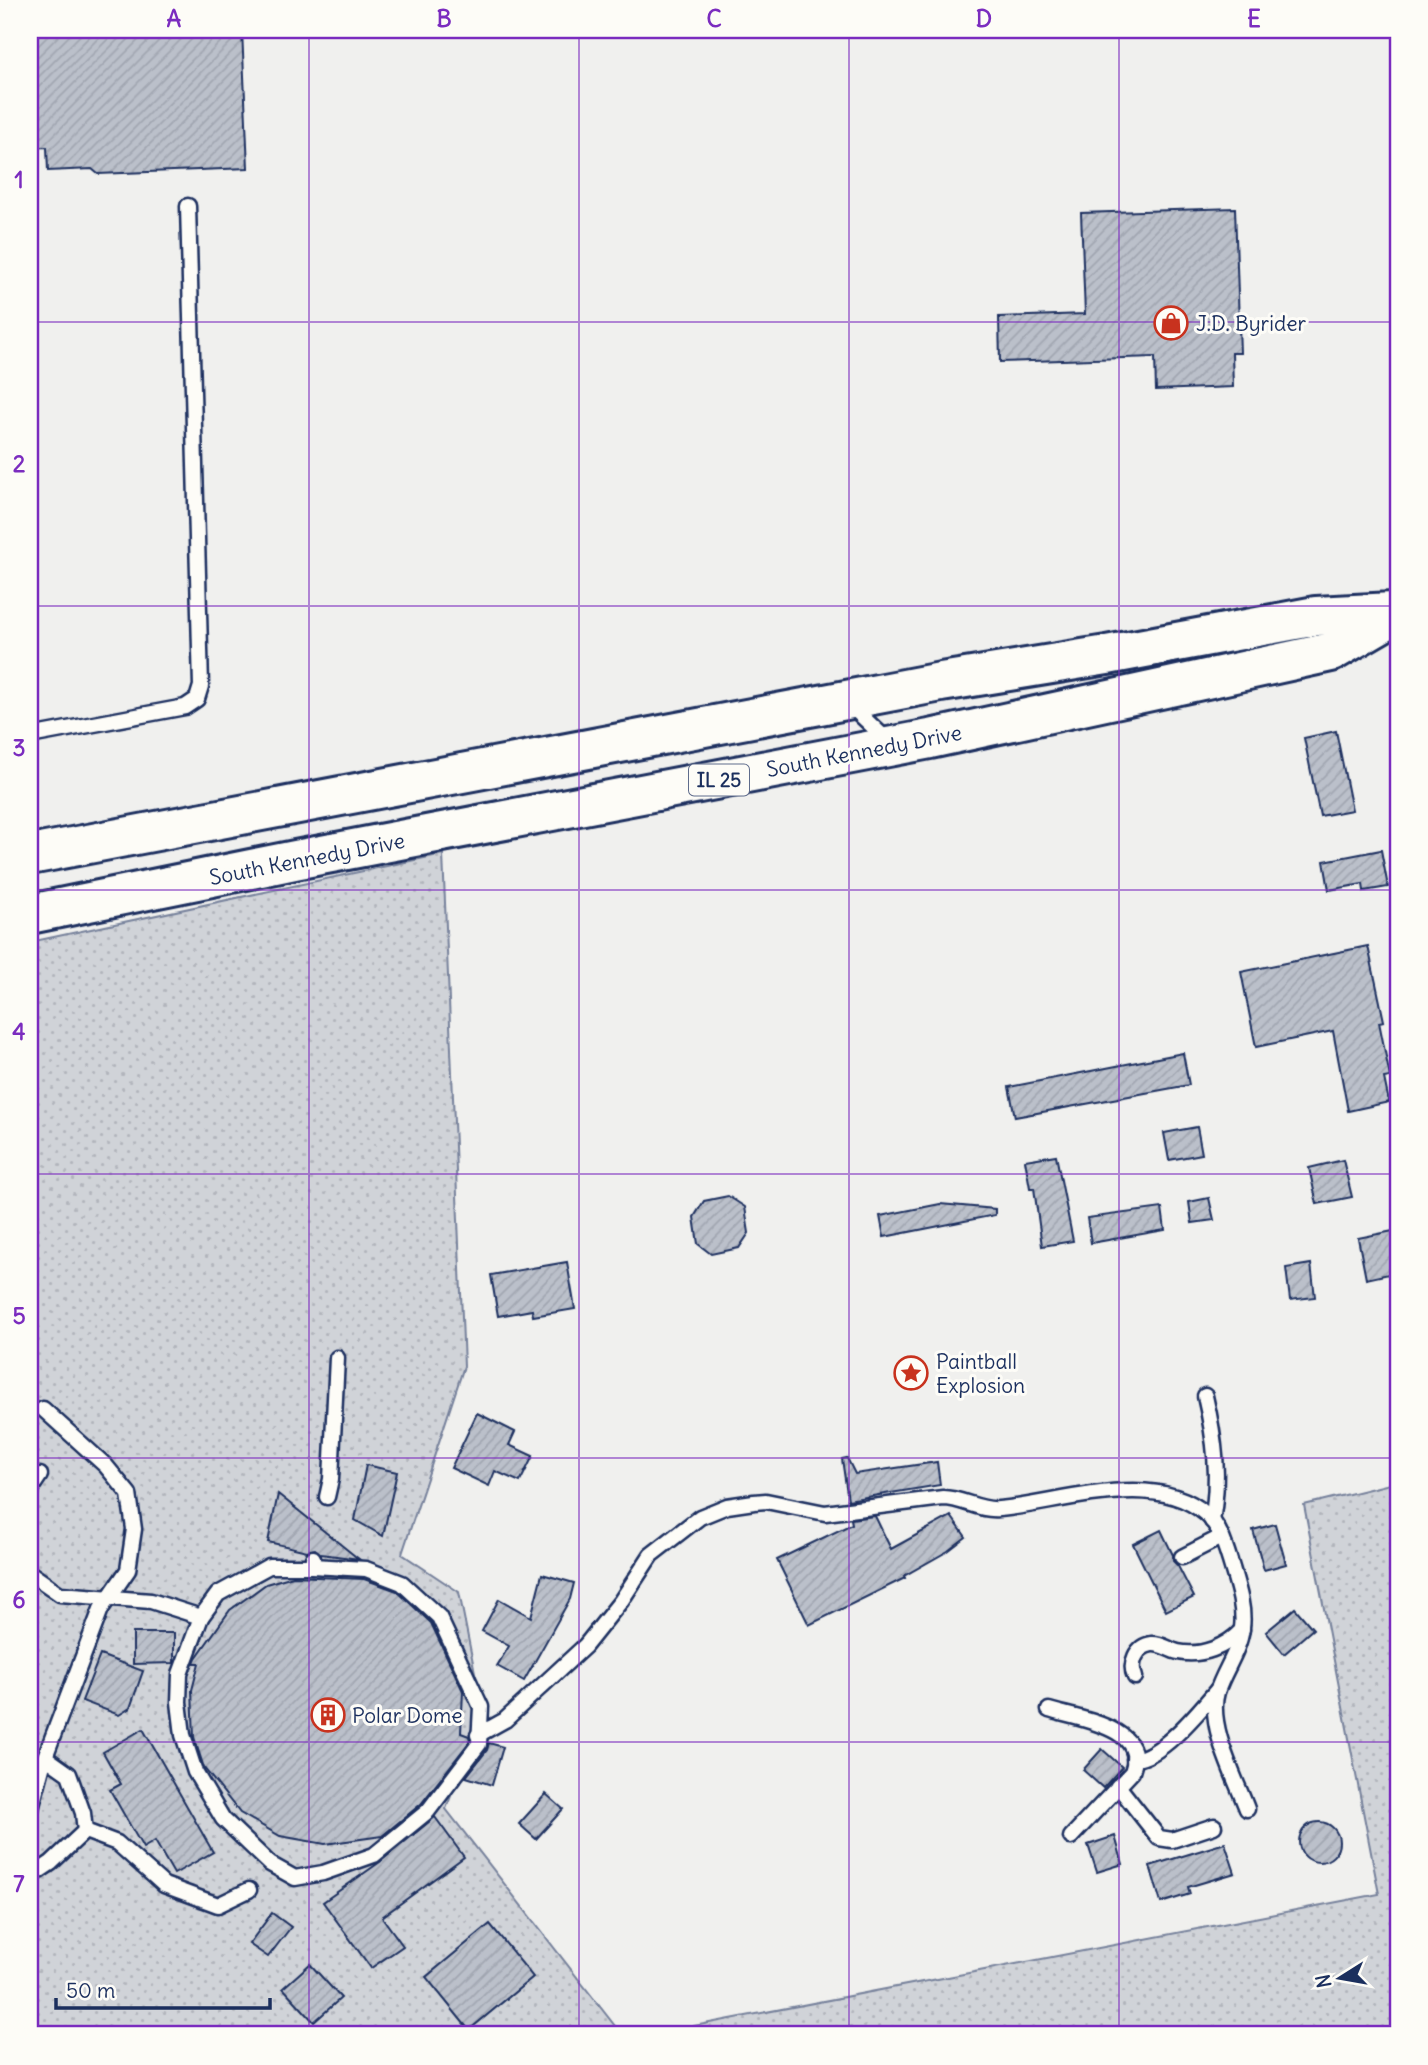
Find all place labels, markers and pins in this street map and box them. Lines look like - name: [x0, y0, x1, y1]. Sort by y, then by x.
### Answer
- shop icon: J.D. Byrider: [1152, 304, 1190, 342]
- place label: J.D. Byrider: [1196, 310, 1306, 337]
- place label: Paintball Explosion: [936, 1348, 1025, 1399]
- place icon: Paintball Explosion: [892, 1354, 930, 1392]
- building icon: Polar Dome: [309, 1696, 347, 1734]
- place label: Polar Dome: [352, 1702, 463, 1729]

